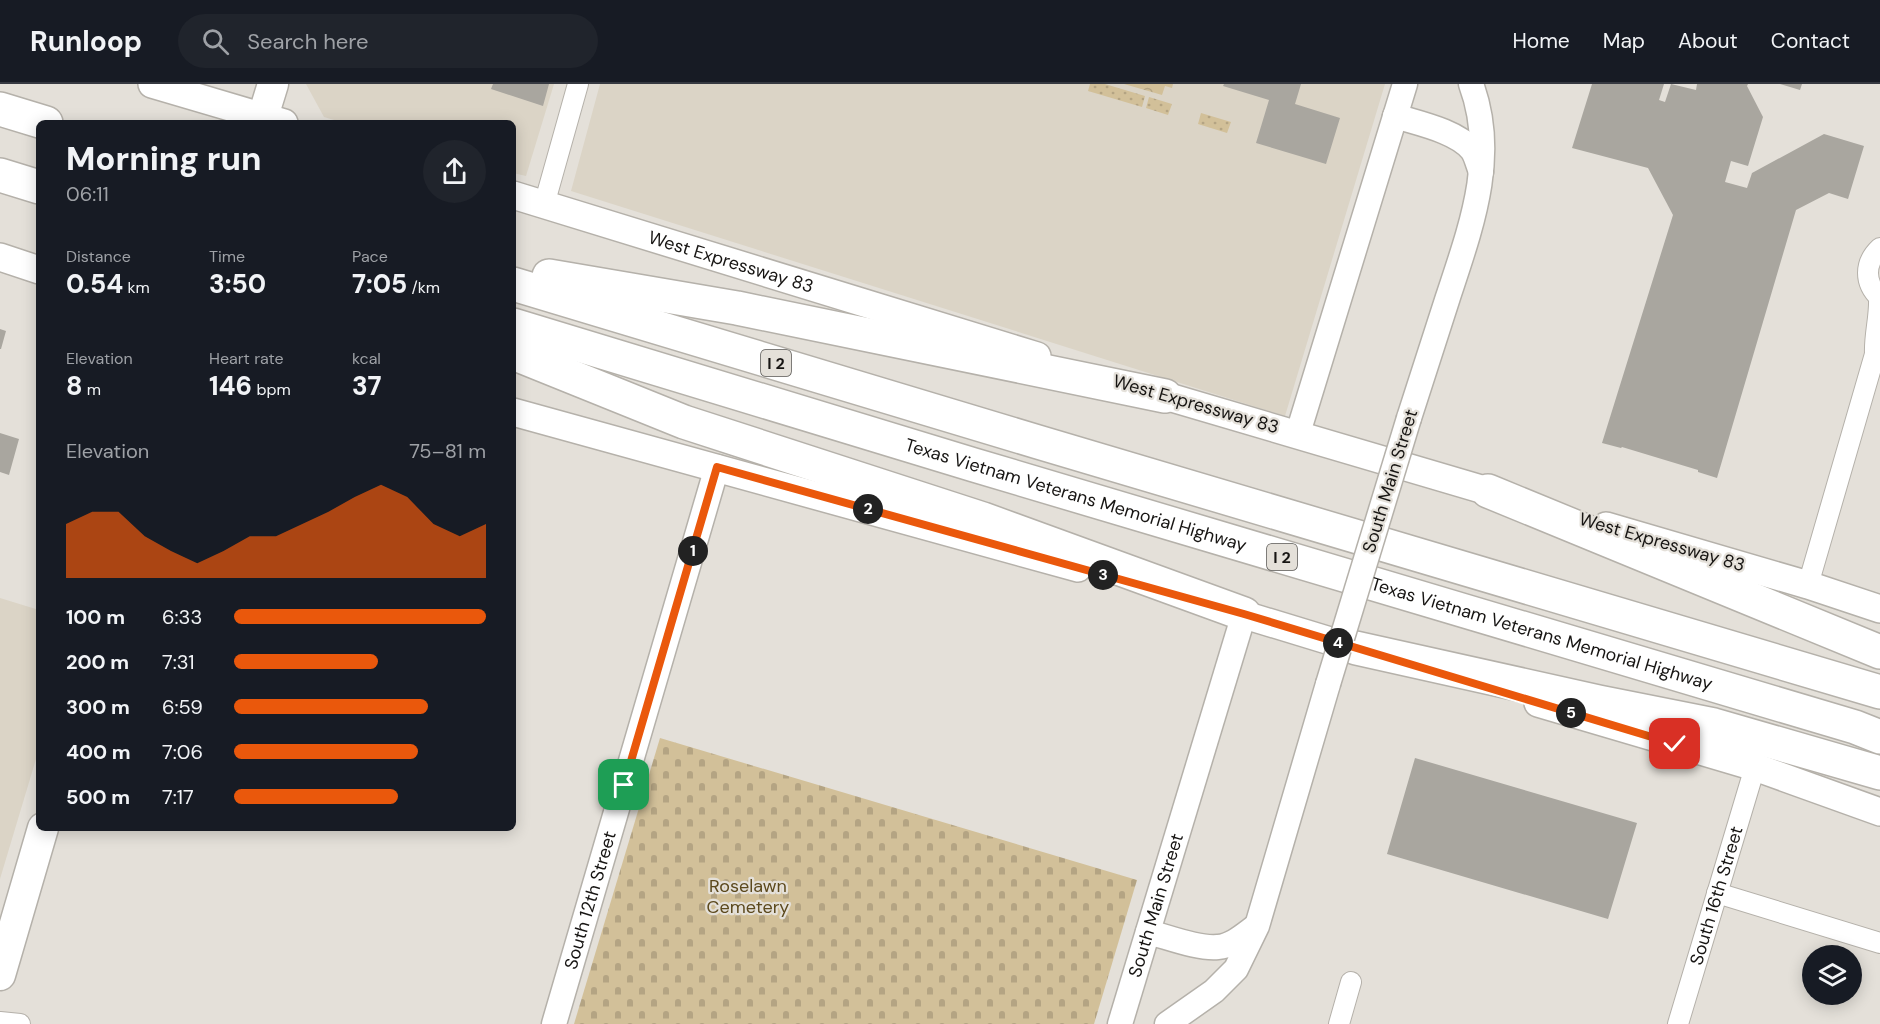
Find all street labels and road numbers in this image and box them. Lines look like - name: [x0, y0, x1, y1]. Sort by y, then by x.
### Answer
- street label: West Expressway 83: [646, 225, 816, 299]
- road number: I 2: [761, 350, 791, 376]
- street label: West Expressway 83: [1110, 369, 1282, 439]
- street label: South Main Street: [1357, 406, 1423, 556]
- street label: Texas Vietnam Veterans Memorial Highway: [902, 433, 1250, 557]
- street label: West Expressway 83: [1576, 507, 1748, 577]
- road number: I 2: [1267, 544, 1297, 570]
- street label: Texas Vietnam Veterans Memorial Highway: [1368, 572, 1715, 696]
- street label: South 16th Street: [1684, 823, 1749, 968]
- street label: South 12th Street: [559, 828, 622, 972]
- street label: South Main Street: [1123, 830, 1189, 980]

